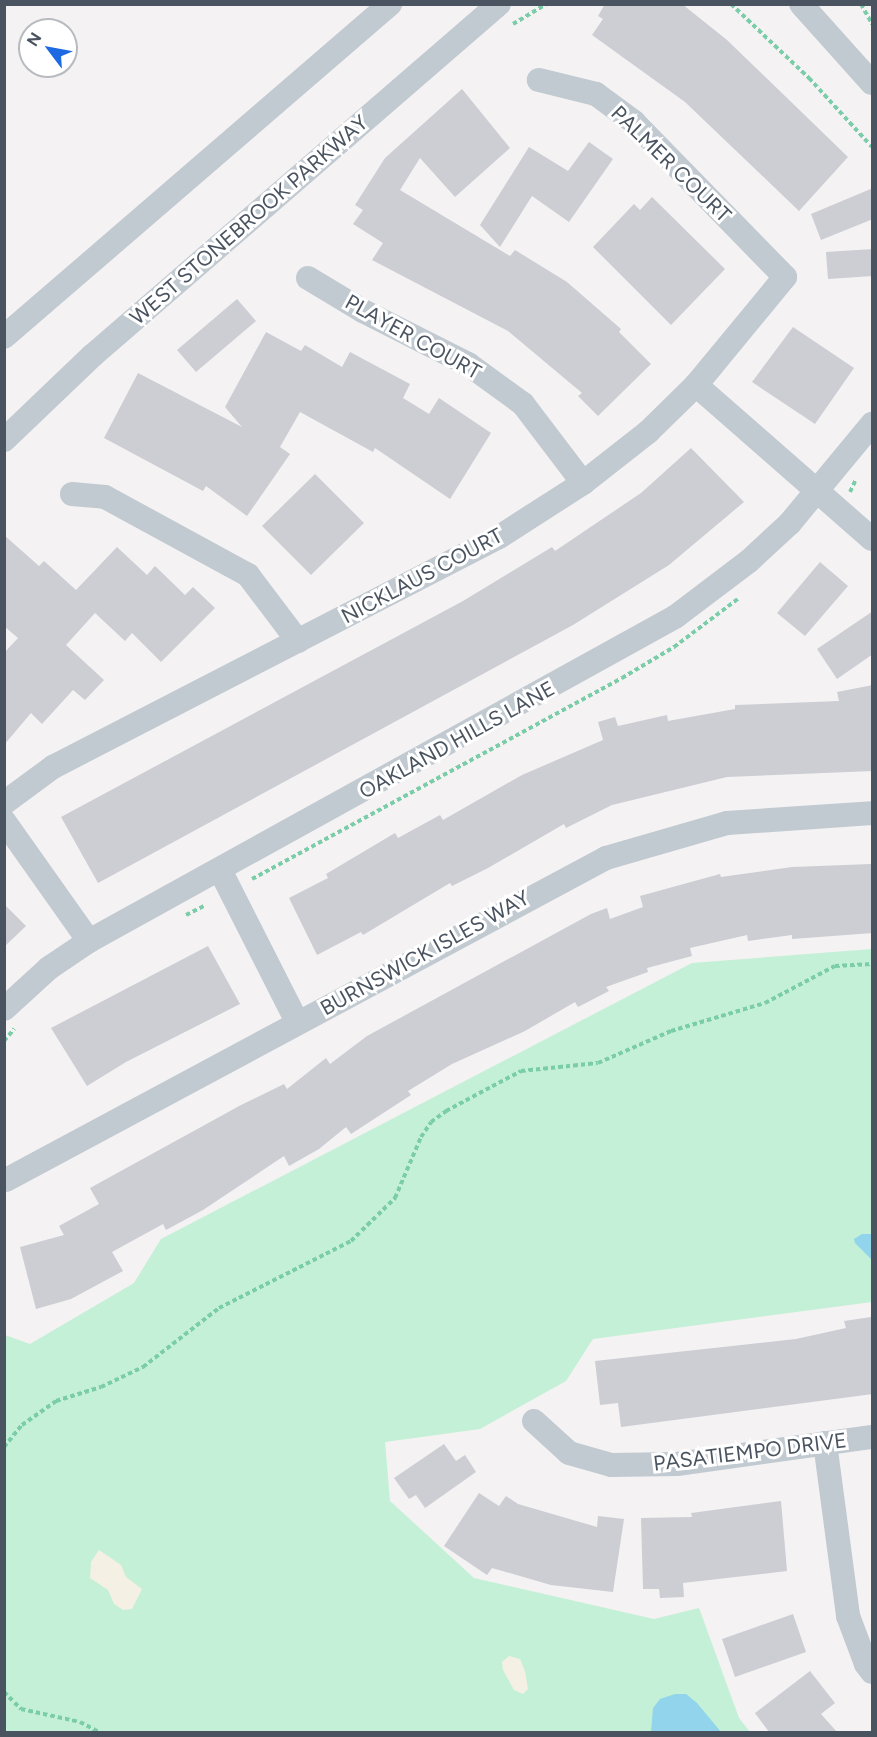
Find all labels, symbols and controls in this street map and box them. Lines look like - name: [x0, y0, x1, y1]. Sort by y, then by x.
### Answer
- north arrow: [18, 18, 78, 78]
- text: N: [23, 29, 45, 50]
- street label: PALMER COURT: [606, 100, 736, 228]
- street label: WEST STONEBROOK PARKWAY: [125, 110, 373, 330]
- street label: PLAYER COURT: [341, 289, 485, 385]
- street label: NICKLAUS COURT: [337, 523, 507, 629]
- street label: OAKLAND HILLS LANE: [355, 676, 559, 804]
- street label: BURNSWICK ISLES WAY: [316, 885, 534, 1021]
- street label: PASATIEMPO DRIVE: [652, 1428, 848, 1476]

